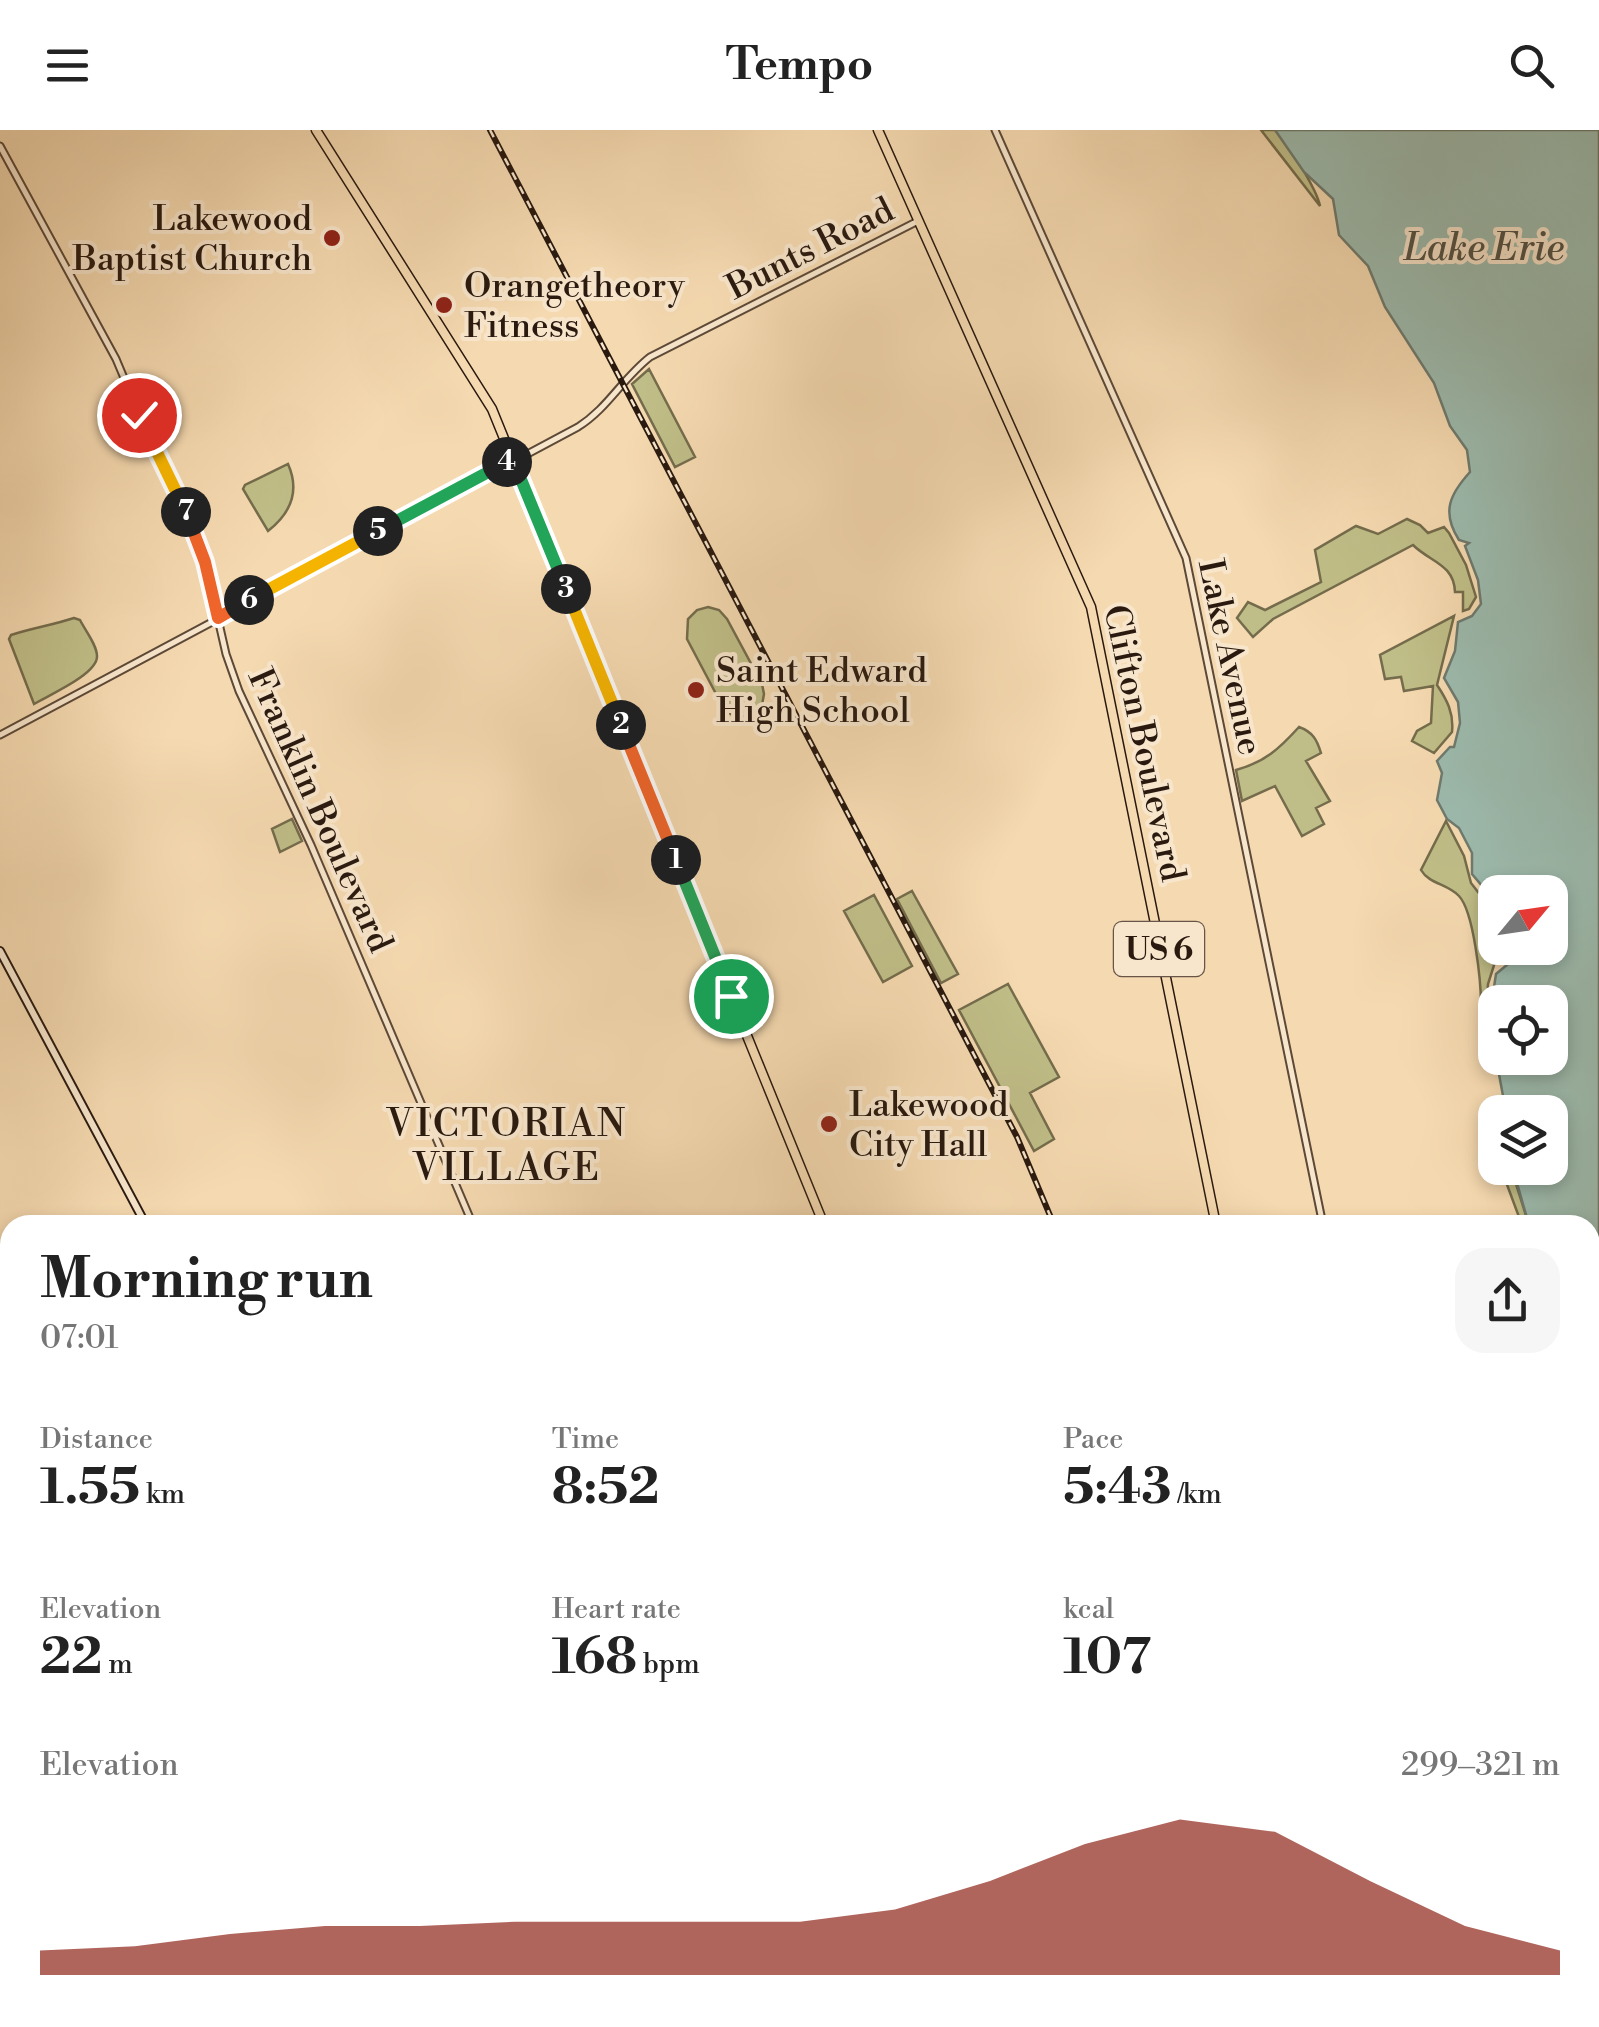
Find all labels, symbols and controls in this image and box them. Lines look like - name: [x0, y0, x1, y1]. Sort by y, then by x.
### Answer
- text: Tempo: [726, 37, 873, 94]
- icon: menu: [40, 38, 95, 93]
- icon: search: [1504, 38, 1559, 93]
- street label: Bunts Road: [719, 189, 901, 310]
- place label: Lakewood Baptist Church: [71, 198, 312, 281]
- water label: Lake Erie: [1403, 225, 1564, 272]
- marker: Lakewood Baptist Church: [321, 227, 343, 249]
- place label: Orangetheory Fitness: [464, 265, 686, 348]
- marker: Orangetheory Fitness: [433, 294, 455, 316]
- pin: [97, 373, 182, 458]
- icon: check: [112, 388, 167, 443]
- pin: 4: [482, 437, 532, 487]
- text: 4: [498, 444, 516, 479]
- pin: 7: [161, 487, 211, 537]
- text: 7: [178, 494, 194, 529]
- pin: 5: [353, 506, 403, 556]
- text: 5: [369, 513, 387, 548]
- street label: Lake Avenue: [1188, 555, 1271, 759]
- pin: 3: [541, 564, 591, 614]
- text: 3: [558, 571, 574, 606]
- pin: 6: [224, 575, 274, 625]
- text: 6: [240, 582, 258, 617]
- street label: Clifton Boulevard: [1093, 601, 1194, 886]
- place label: Saint Edward High School: [716, 650, 927, 733]
- street label: Franklin Boulevard: [238, 662, 402, 959]
- marker: Saint Edward High School: [685, 679, 707, 701]
- pin: 2: [596, 700, 646, 750]
- text: 2: [612, 707, 630, 742]
- pin: 1: [651, 835, 701, 885]
- text: 1: [669, 842, 683, 877]
- north arrow: [1478, 875, 1568, 965]
- map controls: [1478, 875, 1568, 1185]
- road number: US 6: [1114, 922, 1204, 976]
- pin: [689, 954, 774, 1039]
- icon: arrive: [704, 969, 759, 1024]
- button: locate: [1478, 985, 1568, 1075]
- place label: Lakewood City Hall: [849, 1084, 1009, 1167]
- button: layers: [1478, 1095, 1568, 1185]
- district label: VICTORIAN VILLAGE: [385, 1101, 628, 1192]
- marker: Lakewood City Hall: [818, 1113, 840, 1135]
- text: Morning run: [40, 1246, 373, 1315]
- button: share: [1455, 1248, 1560, 1353]
- text: 07:01: [40, 1318, 119, 1358]
- text: Distance: [40, 1422, 153, 1457]
- text: Time: [552, 1422, 619, 1457]
- text: Pace: [1063, 1422, 1123, 1457]
- text: 1.55: [40, 1457, 140, 1519]
- text: 8:52: [552, 1457, 659, 1519]
- text: 5:43: [1063, 1457, 1172, 1519]
- text: km: [140, 1477, 185, 1512]
- text: /km: [1172, 1477, 1222, 1512]
- text: Elevation: [40, 1592, 161, 1627]
- text: Heart rate: [552, 1592, 681, 1627]
- text: kcal: [1063, 1592, 1114, 1627]
- text: 22: [40, 1627, 103, 1689]
- text: 168: [552, 1627, 637, 1689]
- text: 107: [1063, 1627, 1151, 1689]
- text: m: [103, 1647, 133, 1682]
- text: bpm: [637, 1647, 700, 1682]
- text: Elevation: [40, 1745, 179, 1785]
- text: 299–321 m: [1401, 1745, 1560, 1785]

